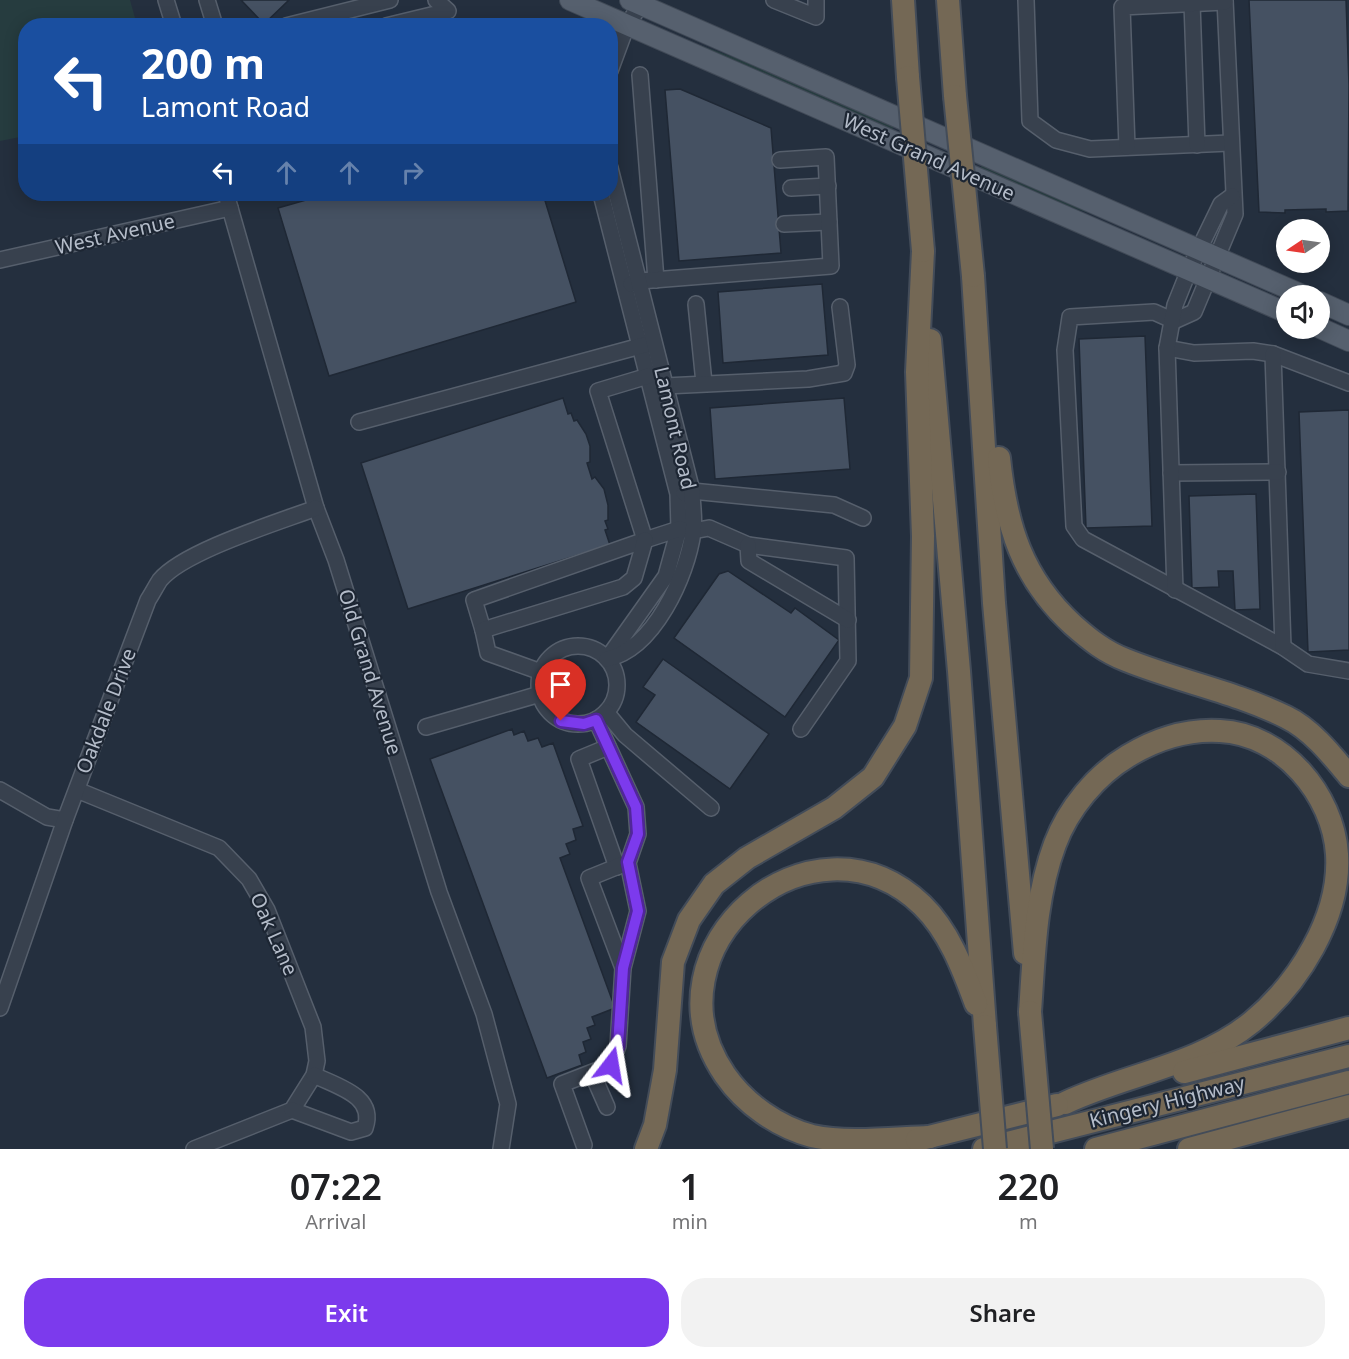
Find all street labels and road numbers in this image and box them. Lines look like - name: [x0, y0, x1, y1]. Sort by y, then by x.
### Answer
- street label: West Grand Avenue: [839, 107, 1019, 207]
- street label: West Avenue: [53, 207, 177, 260]
- street label: Lamont Road: [648, 364, 703, 492]
- street label: Old Grand Avenue: [332, 586, 409, 758]
- street label: Oakdale Drive: [69, 644, 142, 777]
- street label: Oak Lane: [244, 888, 305, 980]
- street label: Kingery Highway: [1087, 1069, 1248, 1134]

